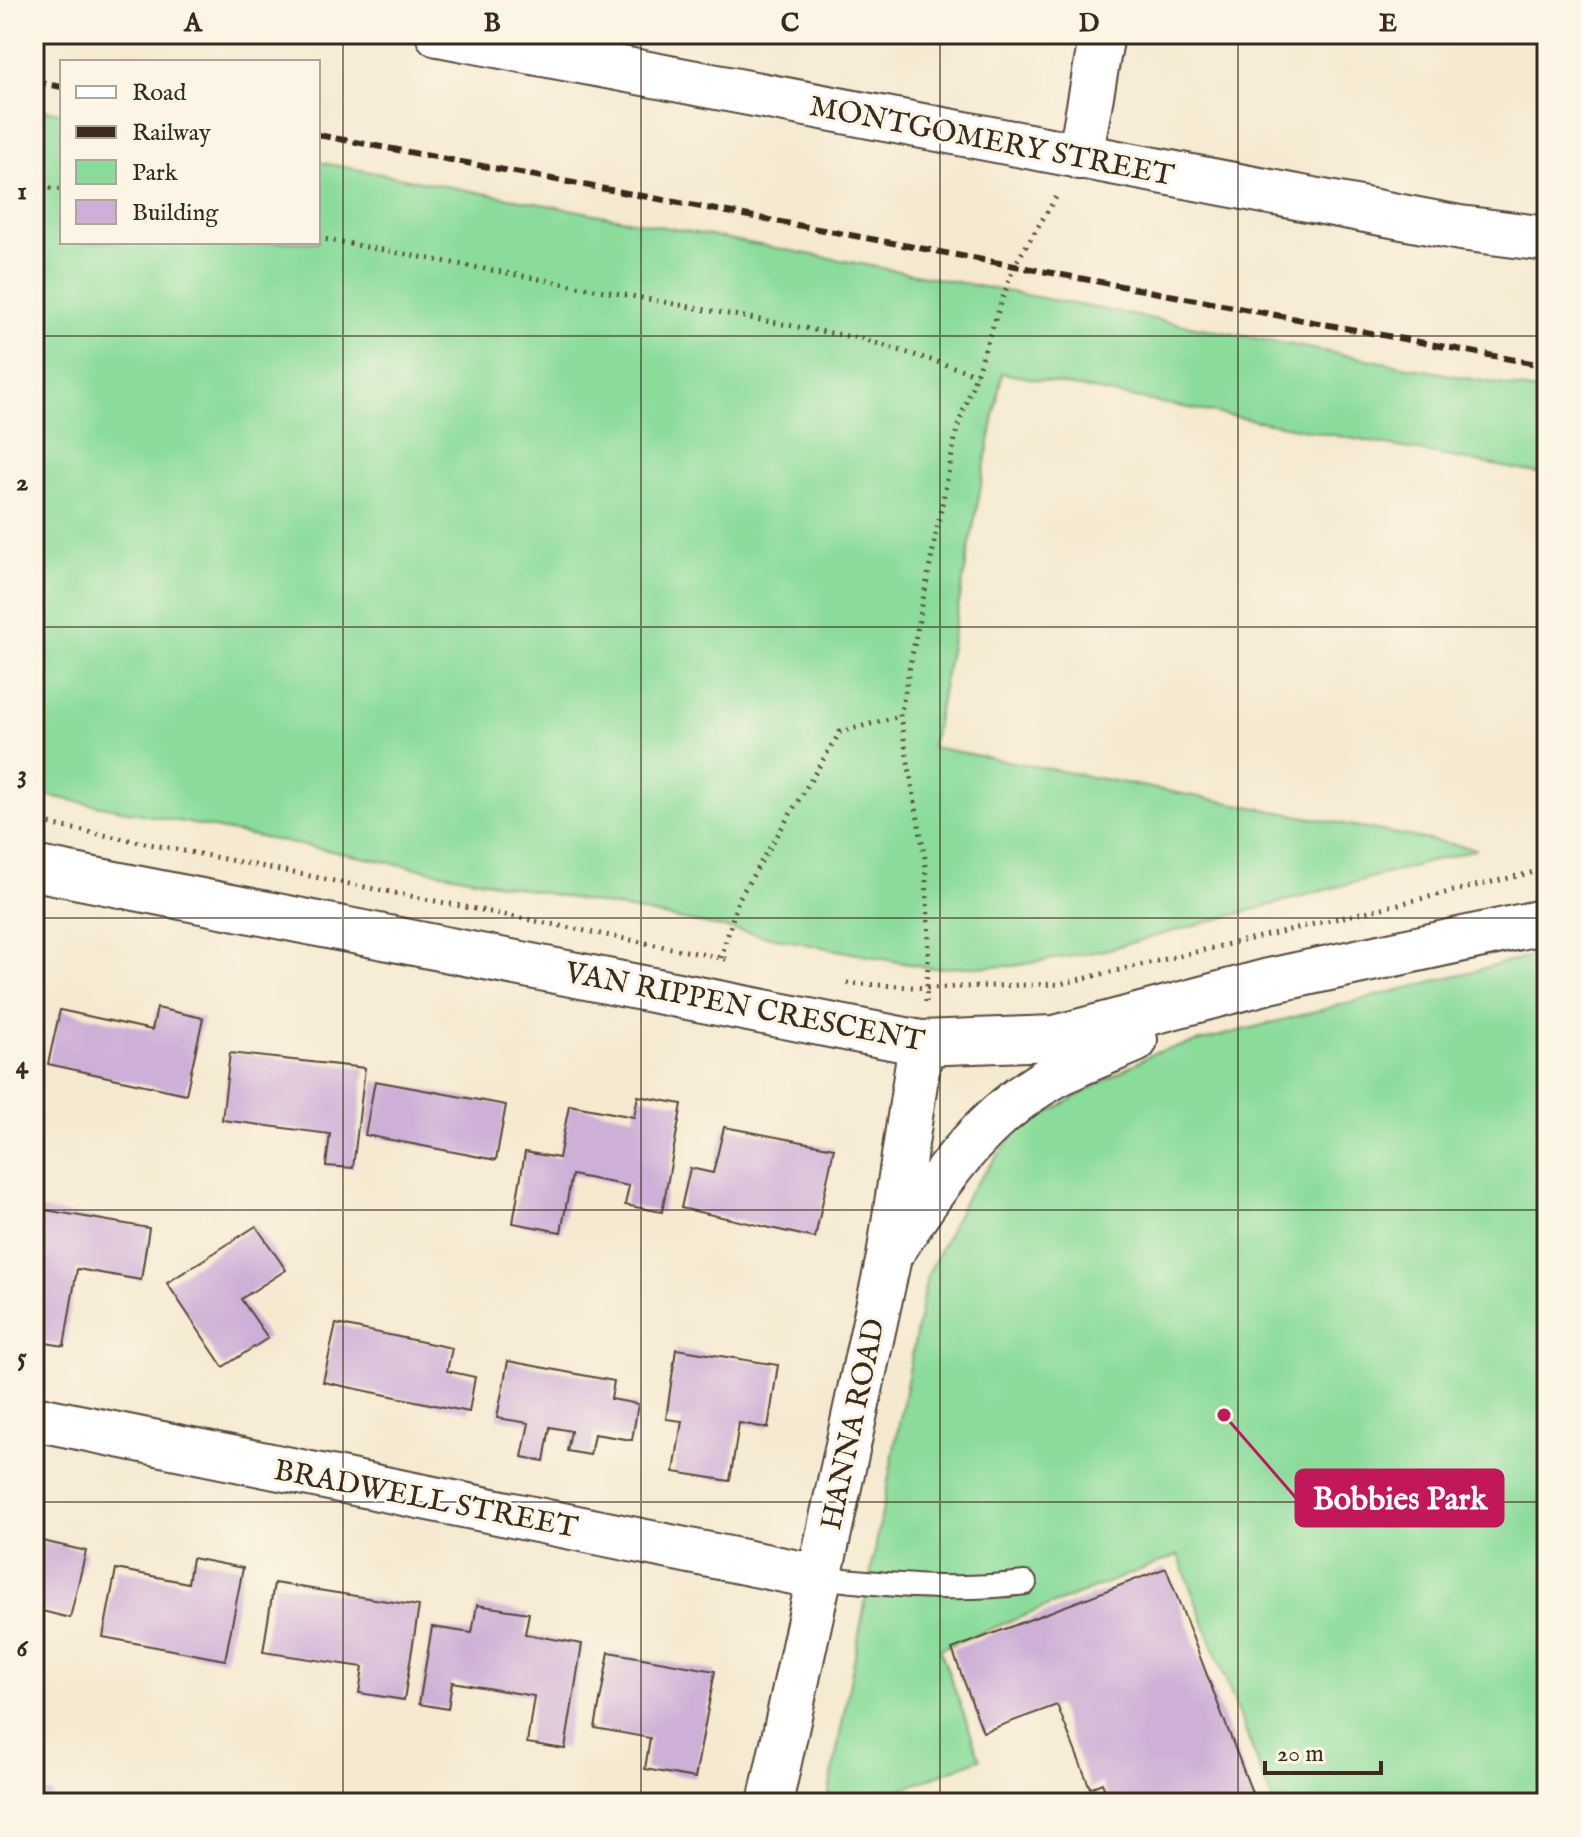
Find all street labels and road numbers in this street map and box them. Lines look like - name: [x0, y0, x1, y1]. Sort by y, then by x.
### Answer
- street label: MONTGOMERY STREET: [806, 88, 1177, 196]
- street label: VAN RIPPEN CRESCENT: [561, 954, 927, 1061]
- street label: HANNA ROAD: [813, 1315, 895, 1533]
- street label: BRADWELL STREET: [271, 1452, 581, 1548]

